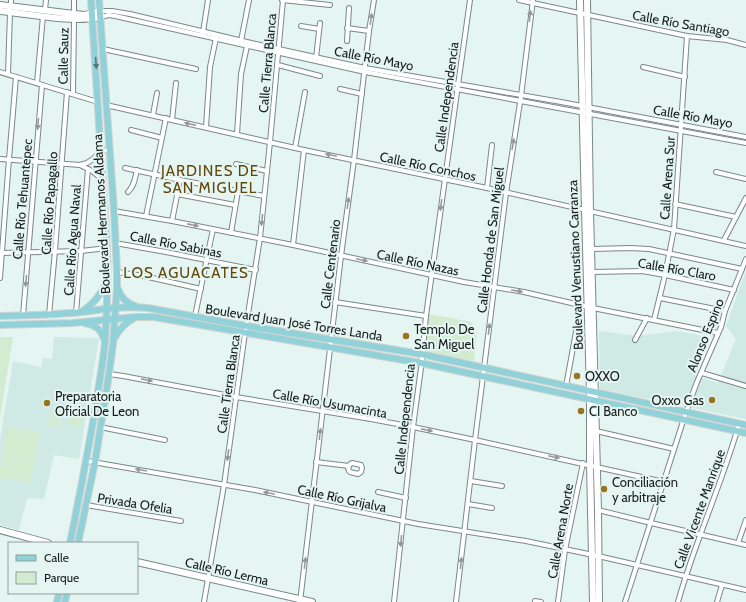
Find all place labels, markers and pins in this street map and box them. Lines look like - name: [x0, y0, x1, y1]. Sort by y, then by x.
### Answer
- place label: Templo De San Miguel: [414, 321, 475, 352]
- marker: Templo De San Miguel: [401, 331, 411, 341]
- place label: OXXO: [585, 368, 620, 384]
- marker: OXXO: [572, 371, 582, 381]
- place label: Preparatoria Oficial De Leon: [55, 388, 139, 419]
- place label: Oxxo Gas: [652, 392, 705, 408]
- marker: Oxxo Gas: [707, 395, 717, 405]
- marker: Preparatoria Oficial De Leon: [42, 398, 52, 408]
- place label: CI Banco: [589, 403, 637, 419]
- marker: CI Banco: [576, 406, 586, 416]
- place label: Conciliación y arbitraje: [612, 474, 678, 506]
- marker: Conciliación y arbitraje: [599, 484, 609, 494]

